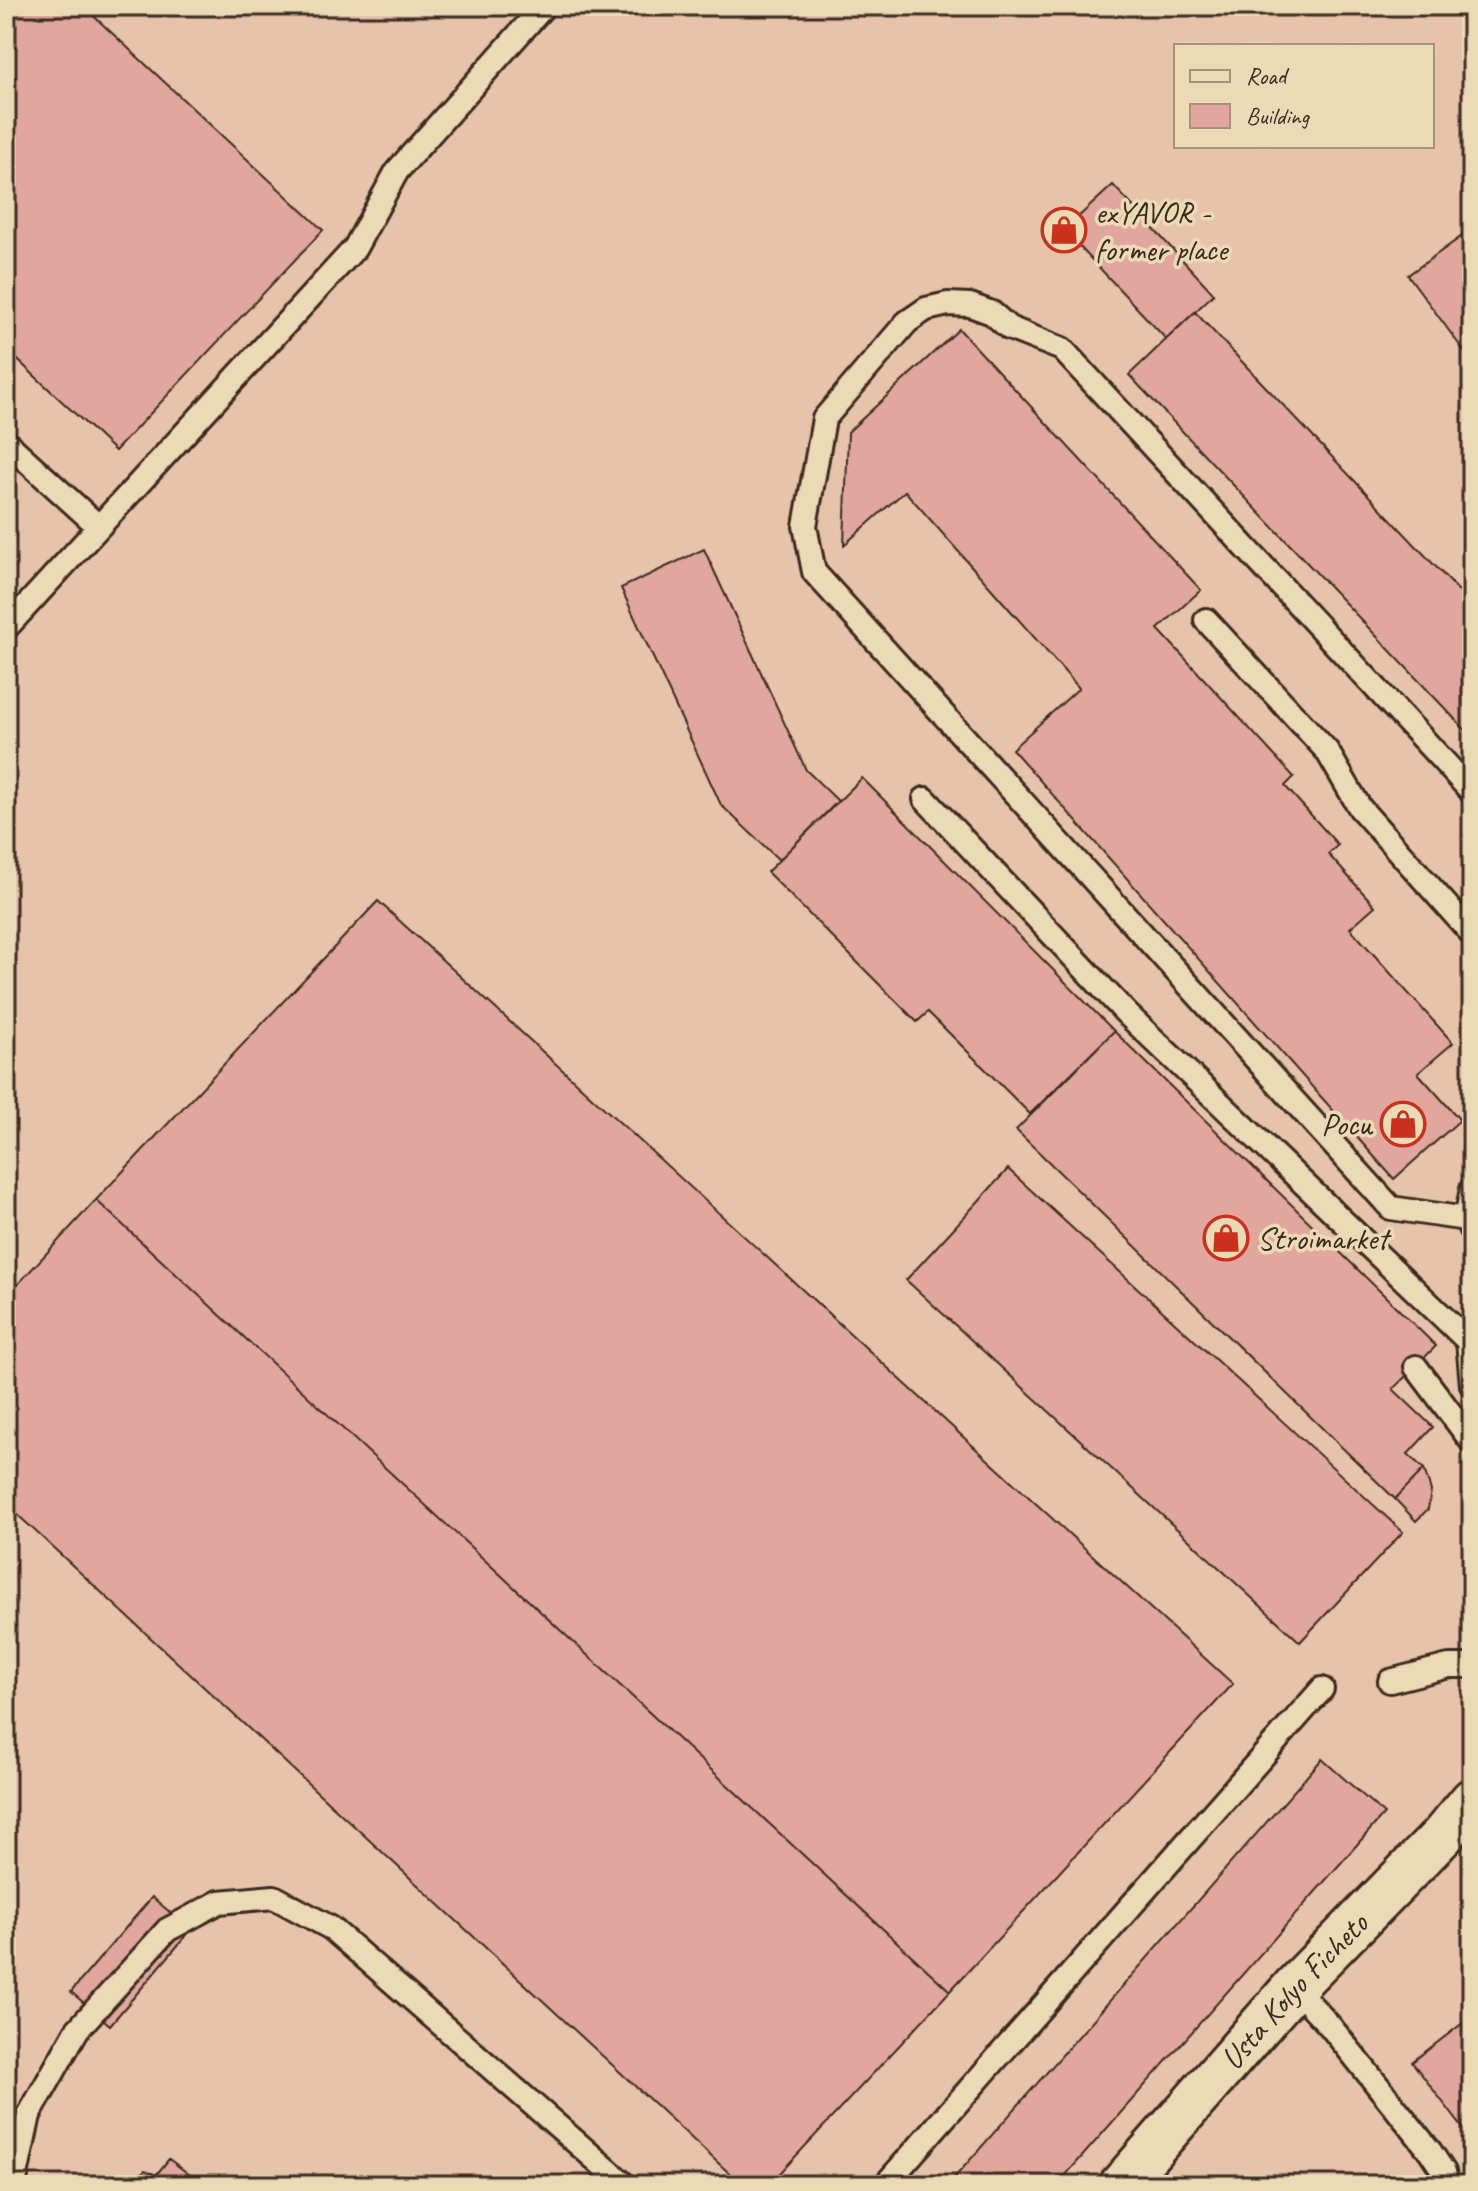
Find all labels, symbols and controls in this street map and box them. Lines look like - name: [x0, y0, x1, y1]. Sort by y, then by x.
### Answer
- legend: [1174, 44, 1434, 148]
- text: Road: [1246, 61, 1290, 91]
- text: Building: [1246, 101, 1311, 131]
- place label: exYAVOR - former place: [1095, 192, 1230, 270]
- shop icon: exYAVOR - former place: [1040, 206, 1088, 254]
- shop icon: Роси: [1379, 1100, 1427, 1148]
- place label: Роси: [1321, 1104, 1374, 1145]
- shop icon: Stroimarket: [1202, 1214, 1250, 1262]
- place label: Stroimarket: [1257, 1218, 1392, 1259]
- street label: Usta Kolyo Ficheto: [1211, 1903, 1378, 2078]

